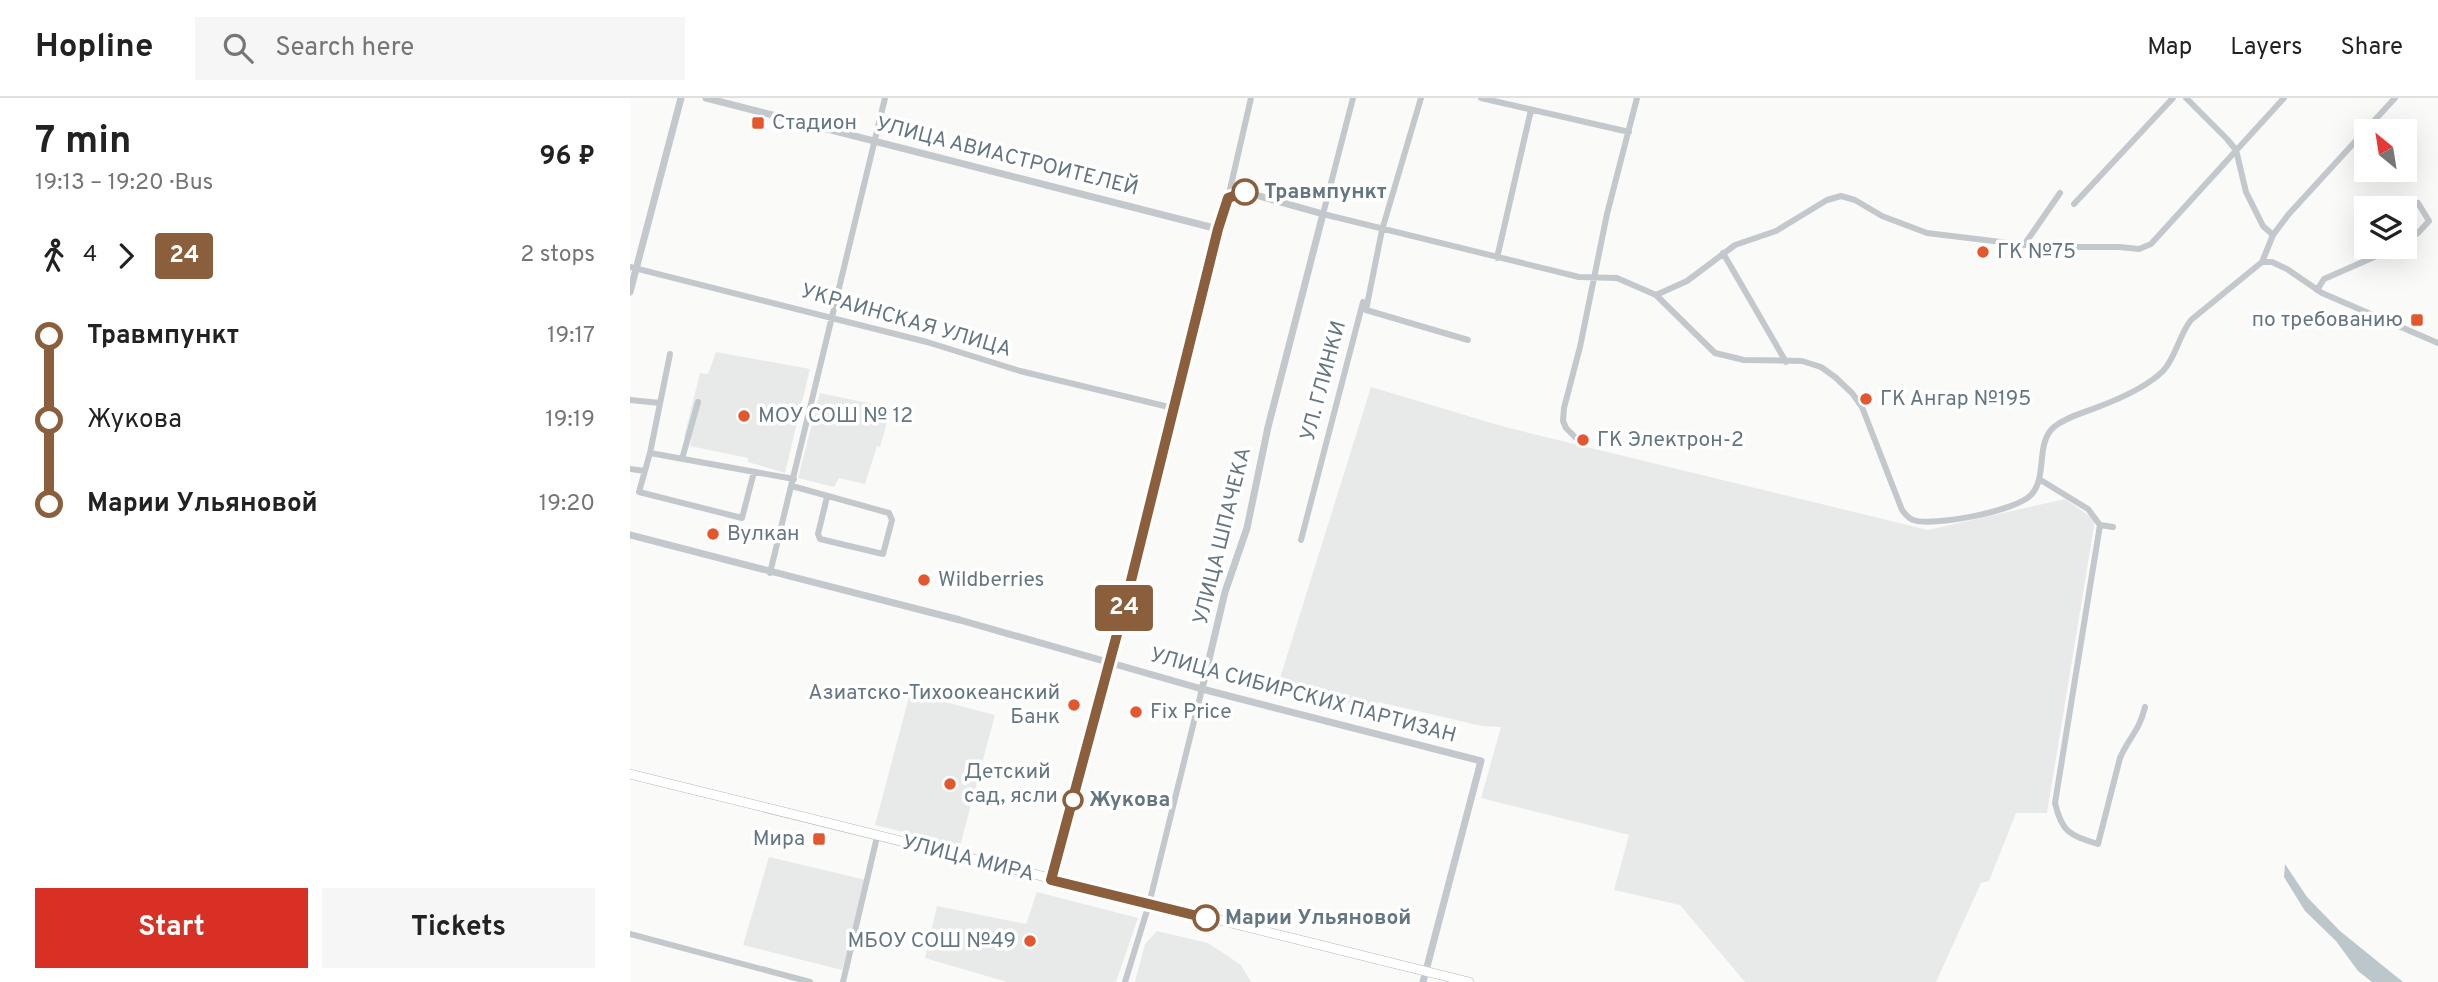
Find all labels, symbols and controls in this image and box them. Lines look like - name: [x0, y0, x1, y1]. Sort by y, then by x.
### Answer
- search box: [195, 17, 685, 80]
- text: Hopline: [35, 27, 153, 69]
- icon: search: [219, 29, 257, 67]
- text: Search here: [275, 32, 414, 65]
- text: Map: [2147, 33, 2192, 63]
- text: Layers: [2230, 33, 2302, 63]
- text: Share: [2340, 33, 2403, 63]
- place label: Стадион: [772, 110, 857, 137]
- street label: УЛИЦА АВИАСТРОИТЕЛЕЙ: [873, 110, 1141, 203]
- marker: Стадион: [750, 115, 766, 131]
- text: 7 min: [35, 118, 132, 167]
- north arrow: [2354, 119, 2417, 182]
- map controls: [2354, 119, 2417, 259]
- text: 96 ₽: [539, 141, 595, 174]
- text: 19:13 – 19:20 · Bus: [35, 169, 213, 198]
- marker: Травмпункт: [1232, 179, 1258, 205]
- place label: Травмпункт: [1264, 179, 1387, 206]
- button: layers: [2354, 196, 2417, 259]
- icon: walk: [35, 237, 73, 275]
- icon: forward: [107, 237, 145, 275]
- place label: ГК №75: [1997, 239, 2076, 266]
- text: 4: [83, 241, 97, 270]
- text: 24: [169, 241, 199, 271]
- text: 2 stops: [520, 241, 595, 270]
- marker: ГК №75: [1975, 244, 1991, 260]
- street label: УКРАИНСКАЯ УЛИЦА: [798, 278, 1014, 364]
- place label: по требованию: [2252, 307, 2403, 334]
- marker: по требованию: [2409, 312, 2425, 328]
- street label: УЛ. ГЛИНКИ: [1295, 318, 1353, 444]
- text: Травмпункт: [87, 320, 239, 353]
- text: 19:17: [547, 322, 595, 351]
- place label: ГК Ангар №195: [1880, 386, 2031, 413]
- marker: ГК Ангар №195: [1858, 391, 1874, 407]
- place label: МОУ СОШ № 12: [758, 403, 913, 430]
- text: Жукова: [87, 404, 182, 437]
- text: 19:19: [545, 406, 595, 435]
- marker: МОУ СОШ № 12: [736, 408, 752, 424]
- place label: ГК Электрон-2: [1597, 427, 1744, 454]
- marker: ГК Электрон-2: [1575, 432, 1591, 448]
- street label: УЛИЦА ШПАЧЕКА: [1188, 445, 1258, 627]
- text: Марии Ульяновой: [87, 488, 318, 521]
- text: 19:20: [539, 490, 595, 519]
- place label: Вулкан: [727, 521, 800, 548]
- marker: Вулкан: [705, 526, 721, 542]
- place label: Wildberries: [938, 567, 1044, 594]
- marker: Wildberries: [916, 572, 932, 588]
- line badge: 24: [1092, 585, 1156, 631]
- text: 24: [1109, 593, 1139, 623]
- street label: УЛИЦА СИБИРСКИХ ПАРТИЗАН: [1147, 642, 1459, 750]
- place label: Азиатско-Тихоокеанский Банк: [808, 680, 1060, 731]
- marker: Азиатско-Тихоокеанский Банк: [1066, 697, 1082, 713]
- place label: Fix Price: [1150, 699, 1232, 726]
- marker: Fix Price: [1128, 704, 1144, 720]
- place label: Детский сад, ясли: [964, 759, 1058, 810]
- marker: Детский сад, ясли: [942, 776, 958, 792]
- place label: Жукова: [1089, 787, 1170, 814]
- marker: Жукова: [1063, 790, 1083, 810]
- place label: Мира: [753, 826, 805, 853]
- street label: УЛИЦА МИРА: [899, 830, 1037, 888]
- marker: Мира: [811, 831, 827, 847]
- button: Start: [35, 888, 308, 968]
- button: Tickets: [322, 888, 595, 968]
- marker: Марии Ульяновой: [1193, 905, 1219, 931]
- place label: Марии Ульяновой: [1225, 905, 1411, 932]
- place label: МБОУ СОШ №49: [847, 928, 1016, 955]
- marker: МБОУ СОШ №49: [1022, 933, 1038, 949]

